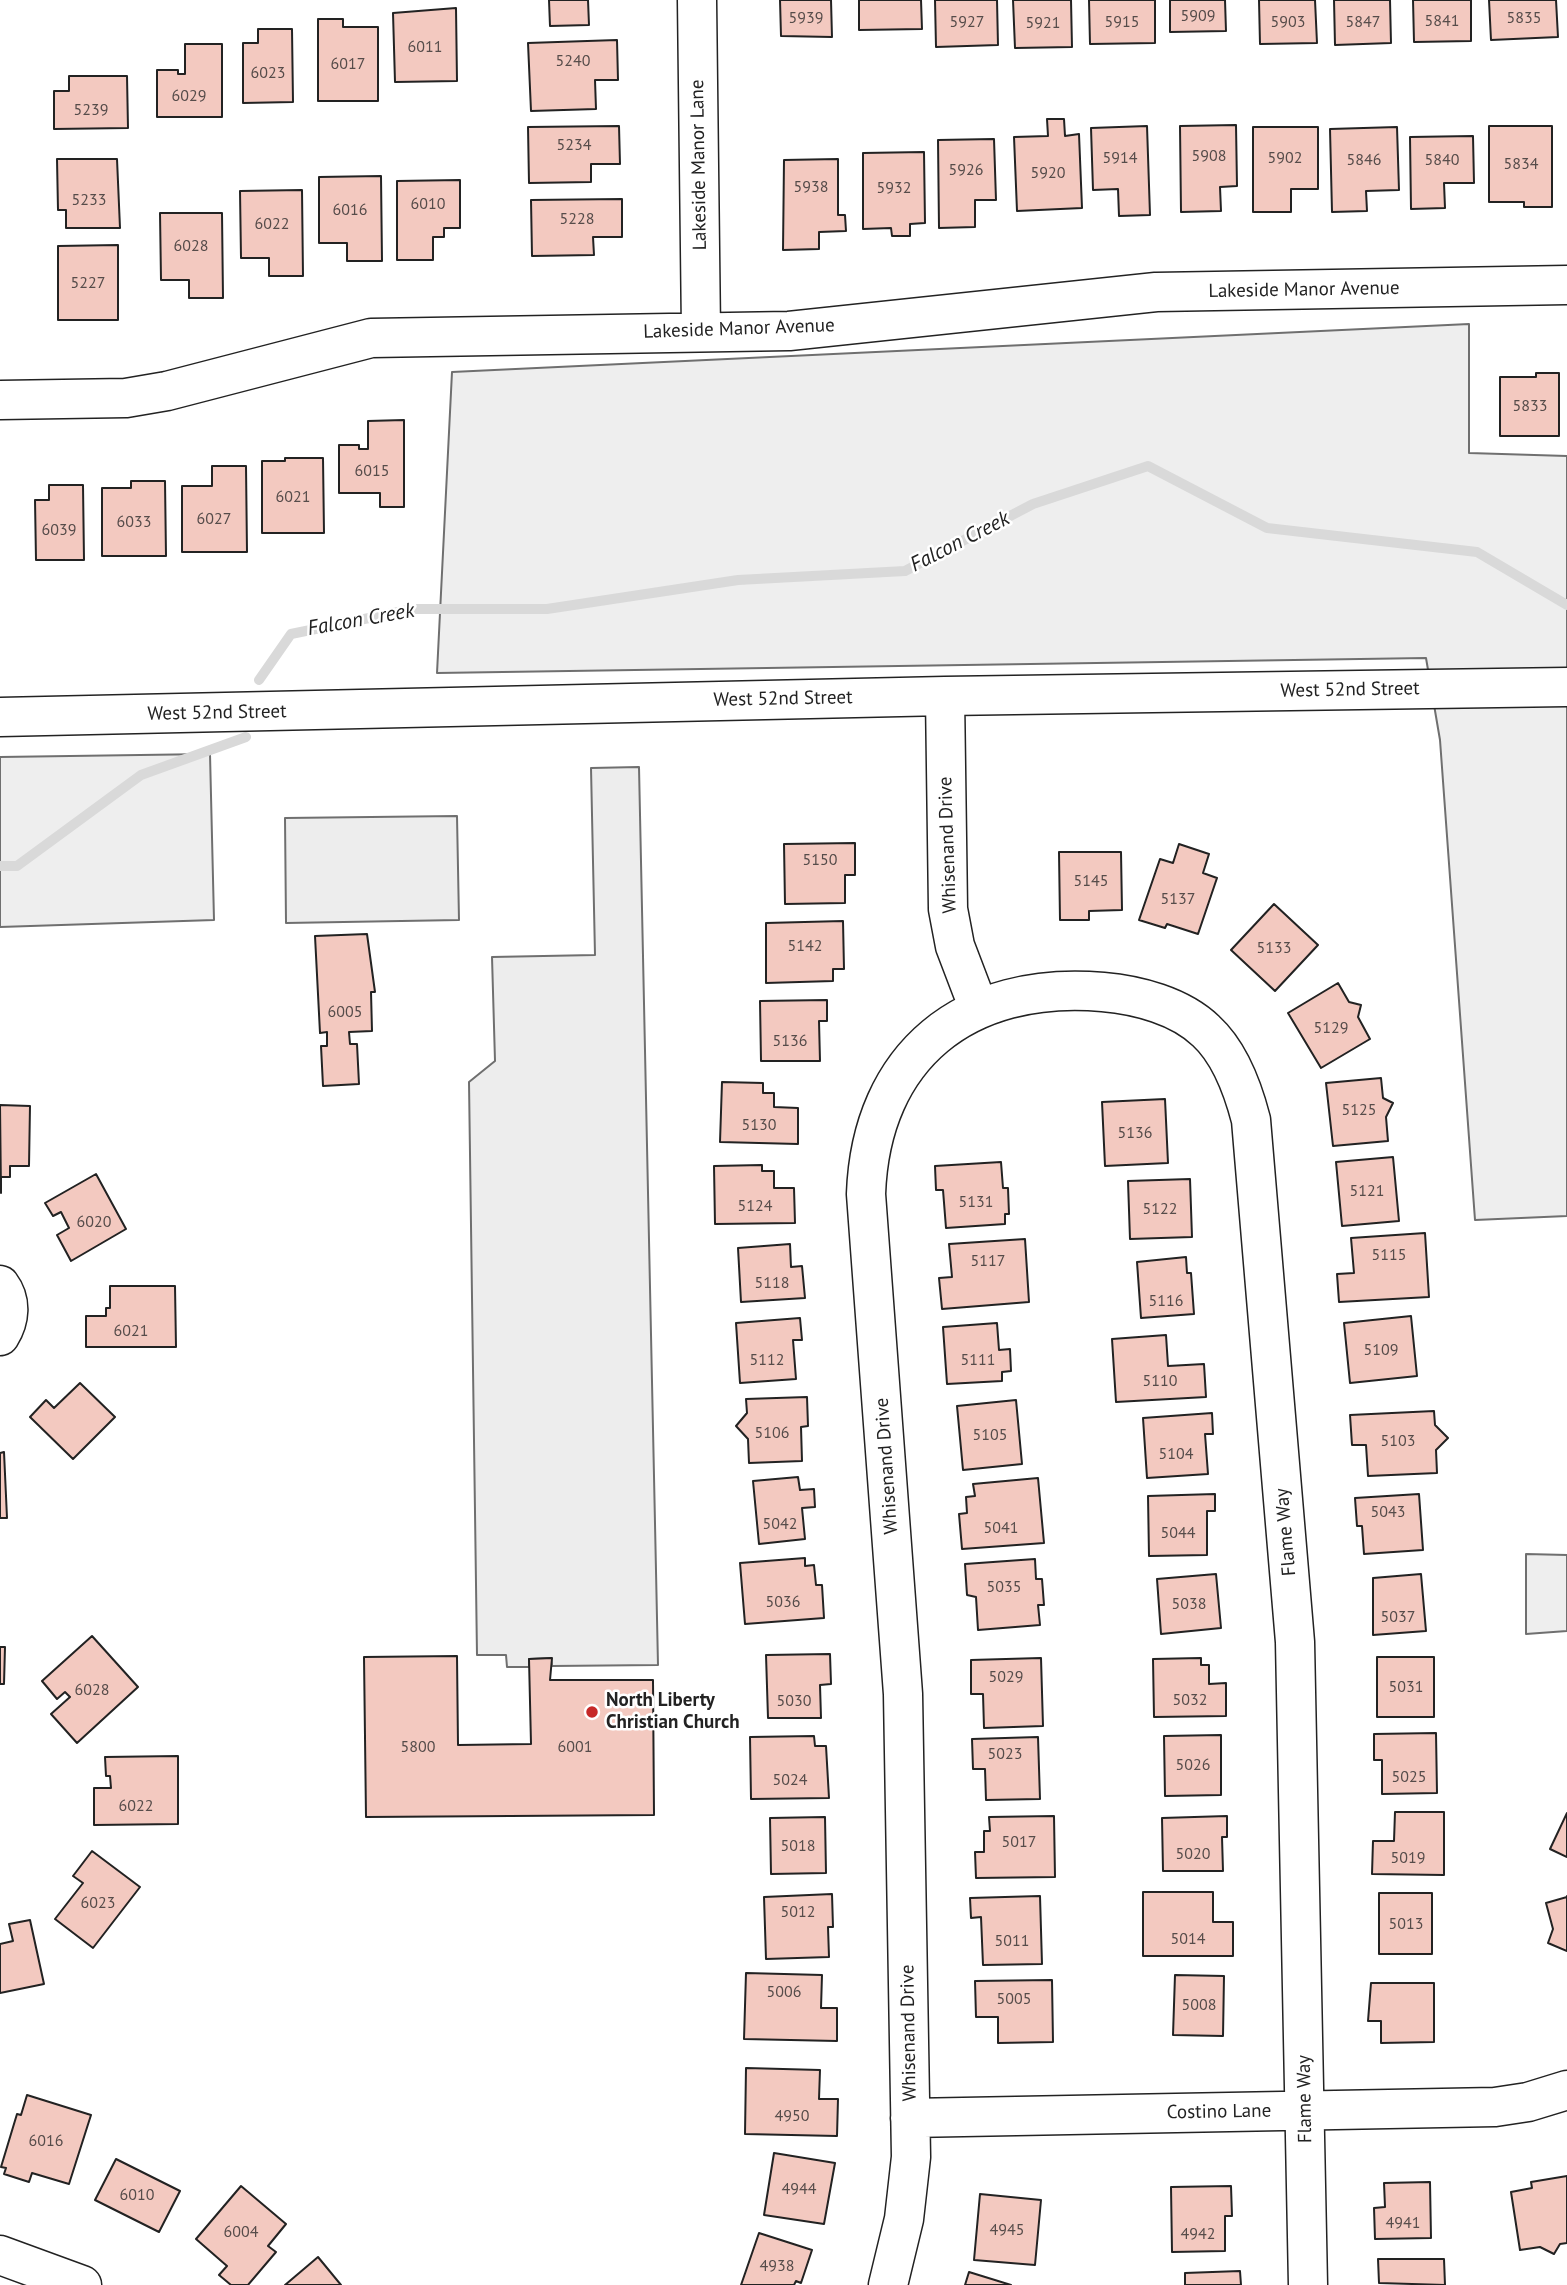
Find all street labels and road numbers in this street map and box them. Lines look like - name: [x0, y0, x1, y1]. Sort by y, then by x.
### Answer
- street label: Lakeside Manor Lane: [686, 79, 712, 251]
- street label: Lakeside Manor Avenue: [1208, 277, 1400, 303]
- street label: Lakeside Manor Avenue: [643, 314, 835, 344]
- street label: West 52nd Street: [1280, 677, 1420, 703]
- street label: West 52nd Street: [713, 686, 853, 712]
- street label: West 52nd Street: [147, 700, 287, 726]
- street label: Whisenand Drive: [934, 776, 962, 914]
- street label: Whisenand Drive: [871, 1397, 903, 1535]
- street label: Flame Way: [1271, 1487, 1301, 1577]
- street label: Whisenand Drive: [896, 1964, 922, 2102]
- street label: Flame Way: [1293, 2055, 1317, 2143]
- street label: Costino Lane: [1167, 2100, 1271, 2124]

